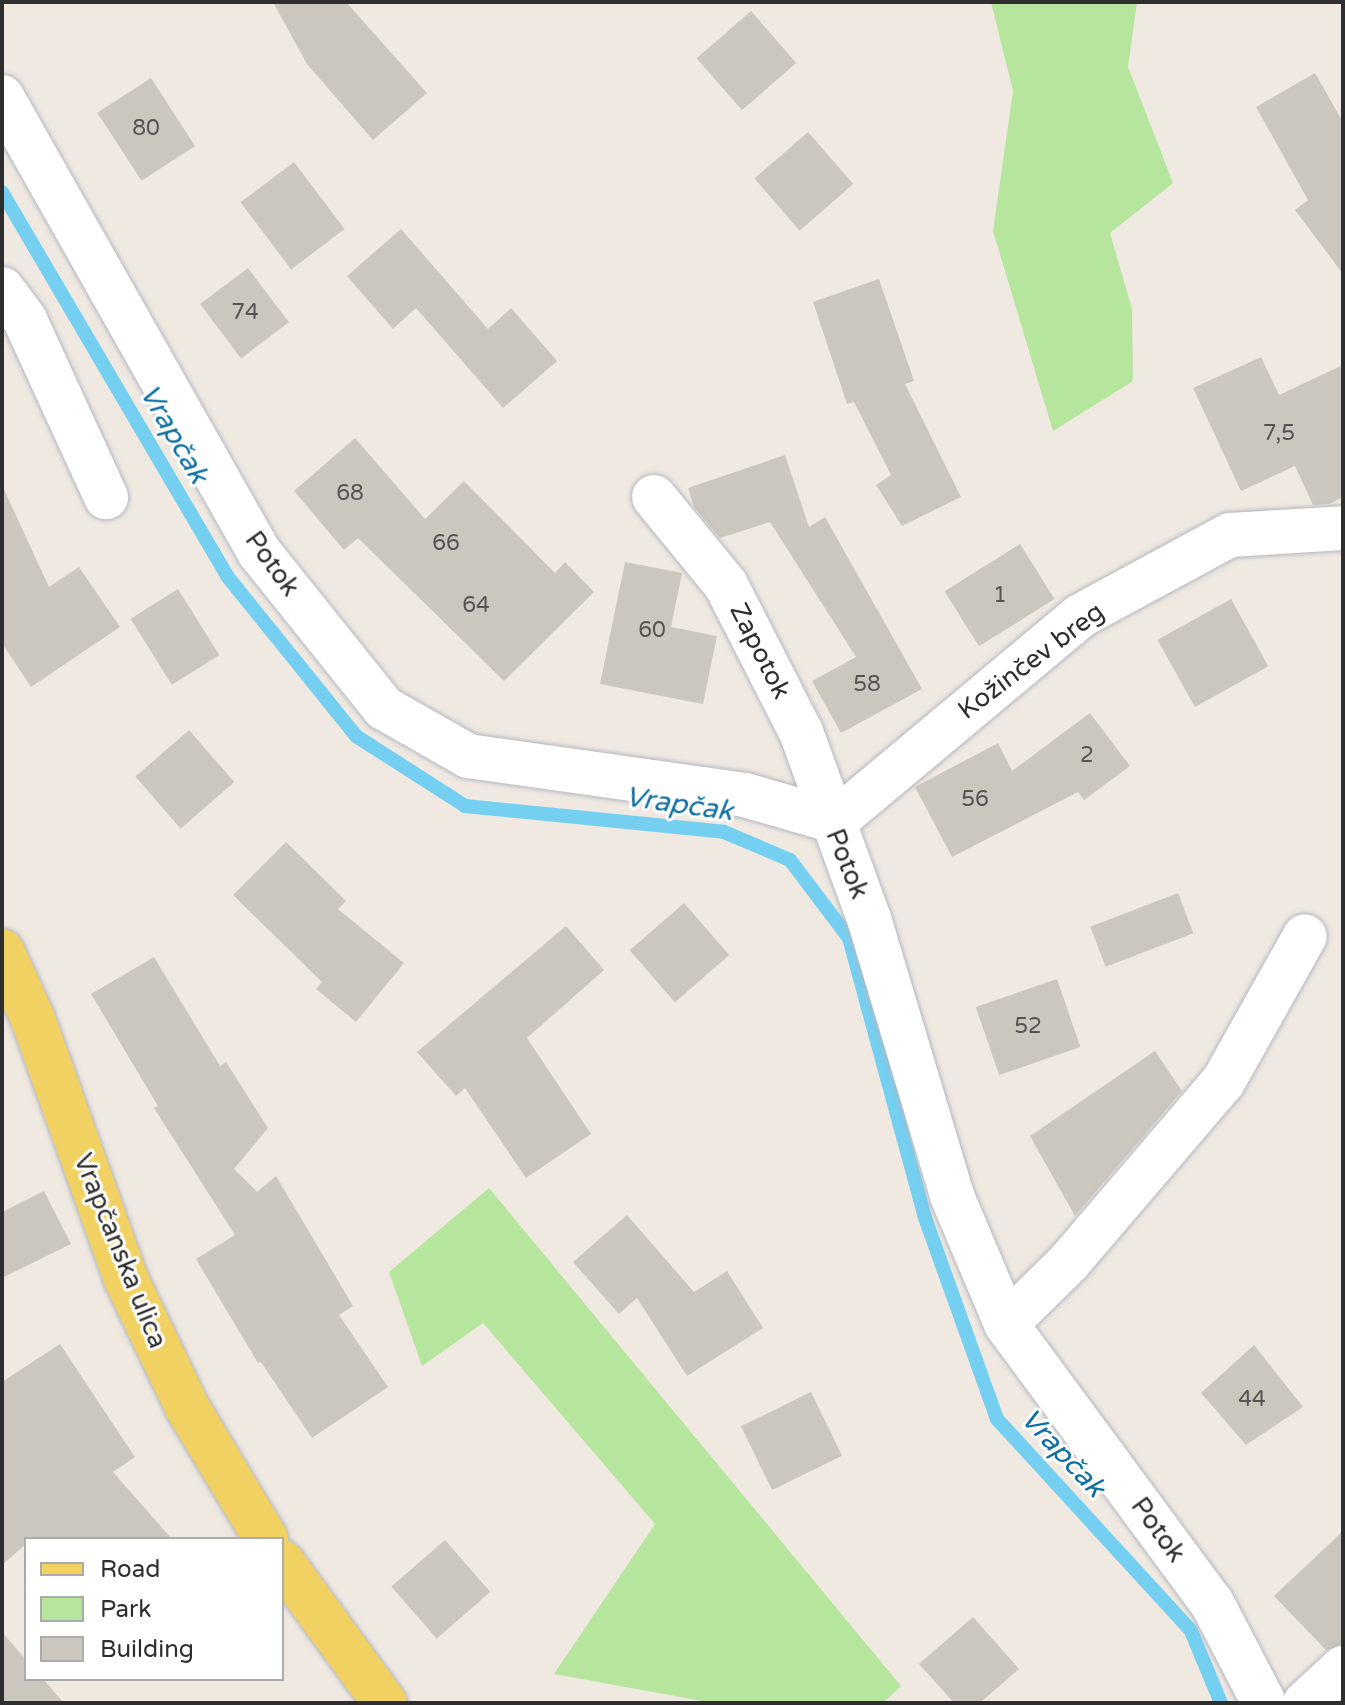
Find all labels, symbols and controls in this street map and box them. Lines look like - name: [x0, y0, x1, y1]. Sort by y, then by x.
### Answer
- house number: 80: [132, 116, 160, 142]
- house number: 74: [231, 300, 259, 326]
- water label: Vrapčak: [132, 379, 216, 489]
- house number: 7,5: [1263, 421, 1295, 447]
- house number: 68: [336, 481, 364, 507]
- street label: Potok: [238, 525, 306, 603]
- house number: 66: [432, 531, 460, 557]
- house number: 1: [993, 583, 1007, 609]
- house number: 64: [462, 593, 490, 619]
- street label: Kožinčev breg: [952, 596, 1110, 726]
- street label: Zapotok: [723, 598, 797, 704]
- house number: 60: [638, 618, 666, 644]
- house number: 58: [853, 672, 881, 698]
- house number: 2: [1080, 743, 1094, 769]
- water label: Vrapčak: [623, 780, 735, 828]
- house number: 56: [961, 787, 989, 813]
- street label: Potok: [819, 825, 875, 903]
- house number: 52: [1014, 1014, 1042, 1040]
- street label: Vrapčanska ulica: [67, 1149, 173, 1353]
- house number: 44: [1238, 1387, 1266, 1413]
- water label: Vrapčak: [1014, 1402, 1112, 1504]
- street label: Potok: [1124, 1491, 1192, 1569]
- legend: [24, 1537, 284, 1681]
- text: Road: [100, 1555, 160, 1584]
- text: Park: [100, 1595, 151, 1624]
- text: Building: [100, 1635, 194, 1664]

